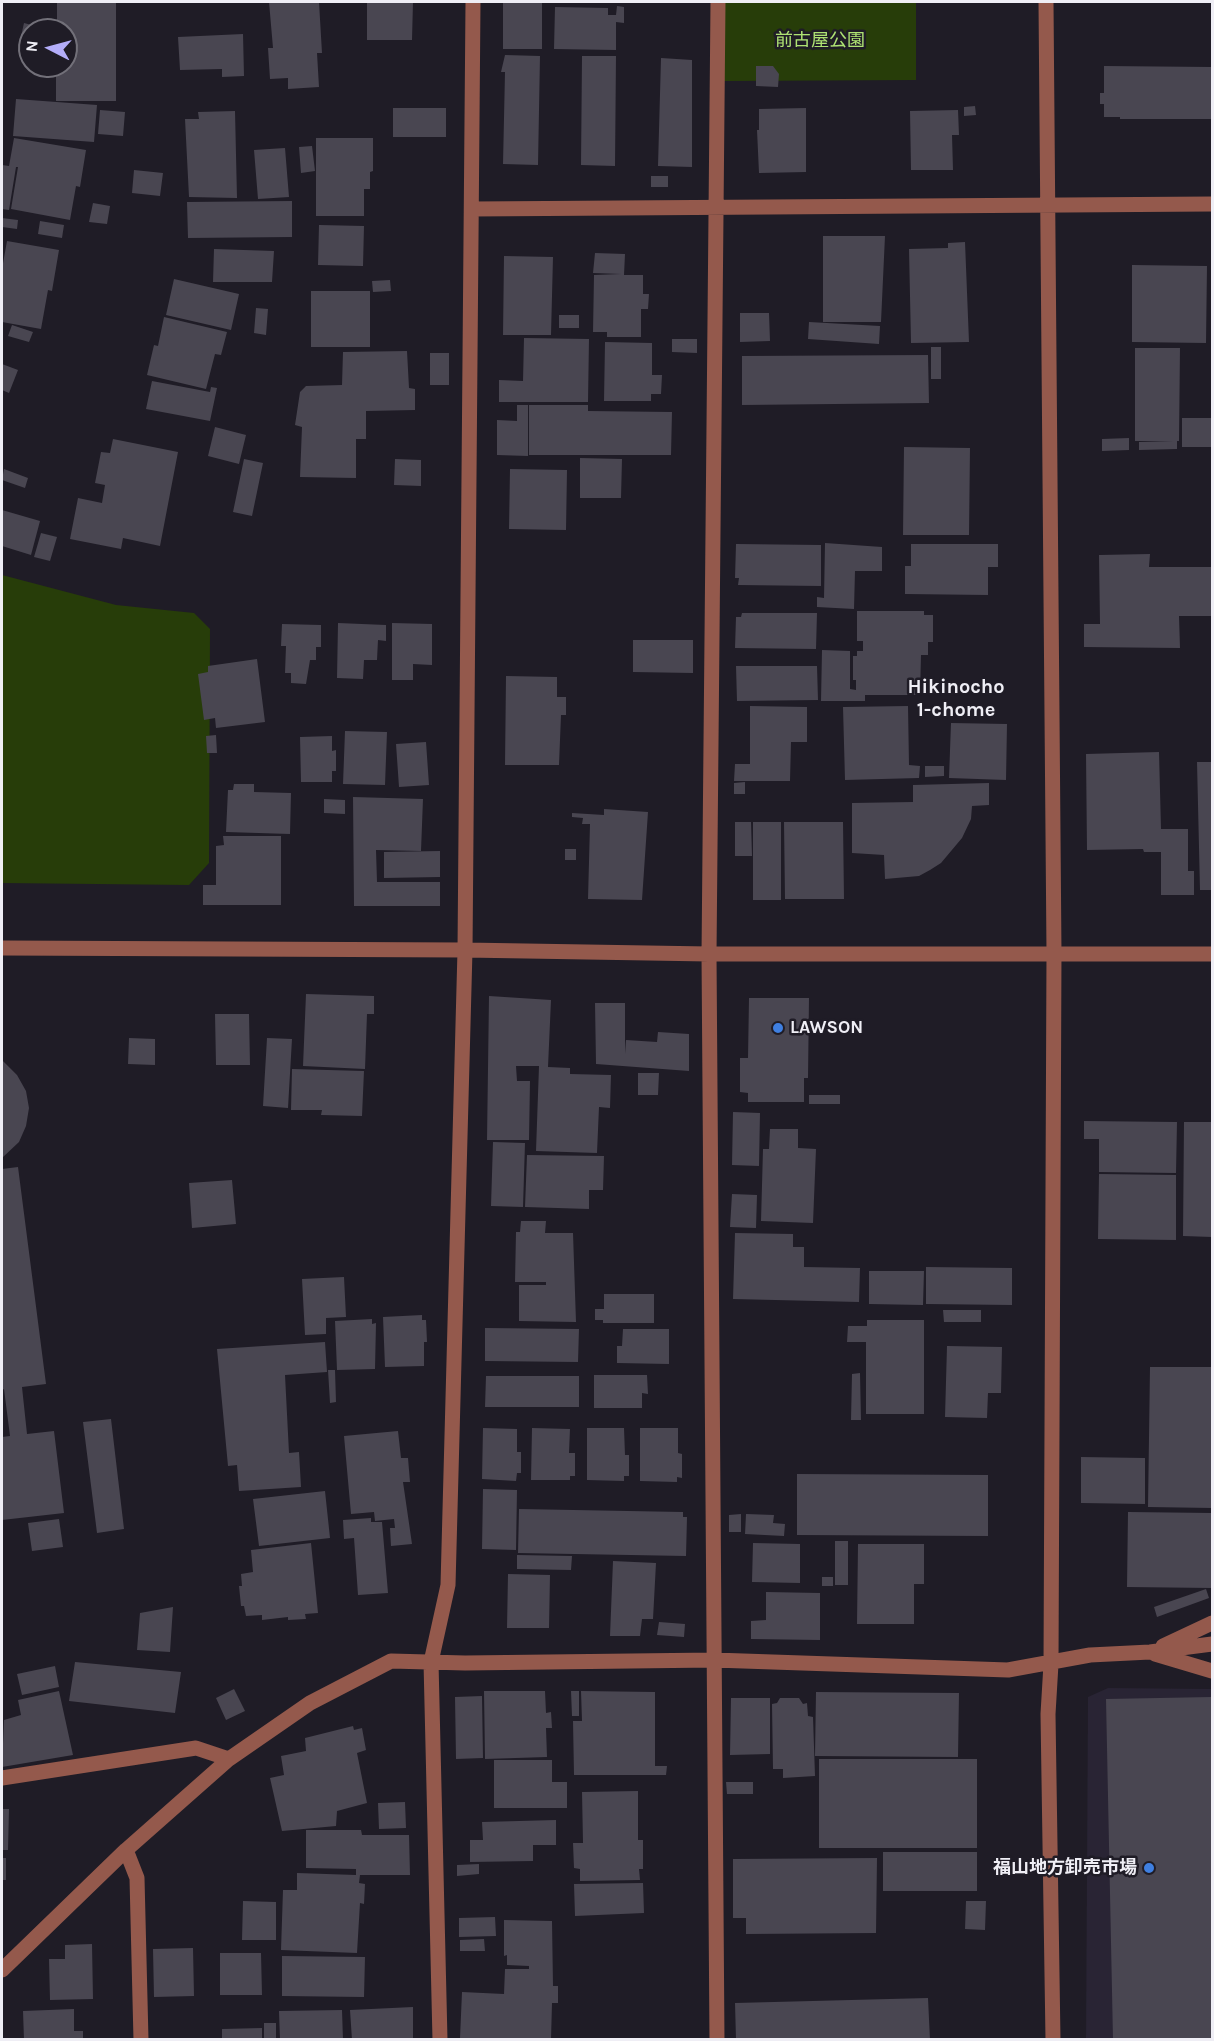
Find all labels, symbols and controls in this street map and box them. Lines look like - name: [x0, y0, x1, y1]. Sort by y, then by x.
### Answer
- north arrow: [18, 18, 78, 78]
- park label: 前古屋公園: [775, 30, 865, 52]
- text: N: [22, 40, 42, 53]
- district label: Hikinocho 1-chome: [907, 675, 1005, 722]
- place label: LAWSON: [790, 1017, 863, 1039]
- marker: LAWSON: [771, 1021, 785, 1035]
- place label: 福山地方卸売市場: [993, 1857, 1137, 1879]
- marker: 福山地方卸売市場: [1142, 1861, 1156, 1875]

